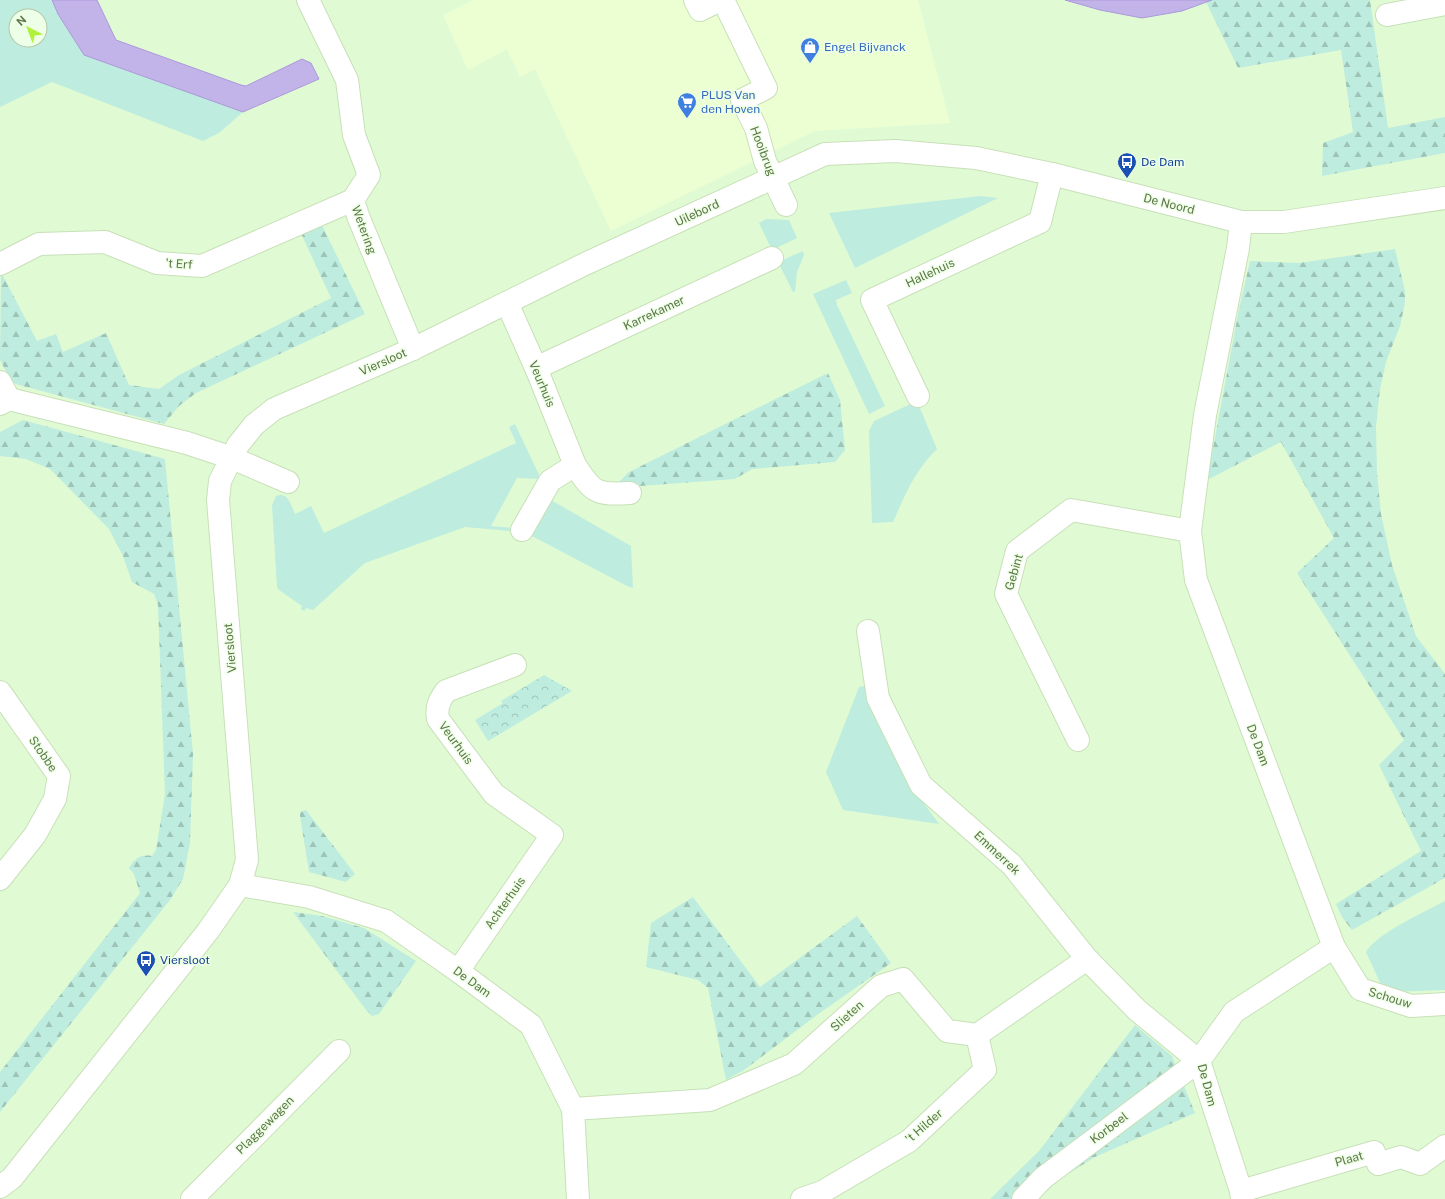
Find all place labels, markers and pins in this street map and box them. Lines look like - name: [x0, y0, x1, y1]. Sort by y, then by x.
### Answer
- shop icon: Engel Bijvanck: [799, 36, 821, 64]
- place label: Engel Bijvanck: [824, 40, 906, 54]
- place label: PLUS Van den Hoven: [701, 88, 760, 116]
- supermarket icon: PLUS Van den Hoven: [676, 91, 698, 119]
- bus stop icon: De Dam: [1116, 151, 1138, 179]
- place label: De Dam: [1141, 155, 1184, 169]
- bus stop icon: Viersloot: [135, 949, 157, 977]
- place label: Viersloot: [160, 953, 210, 967]

